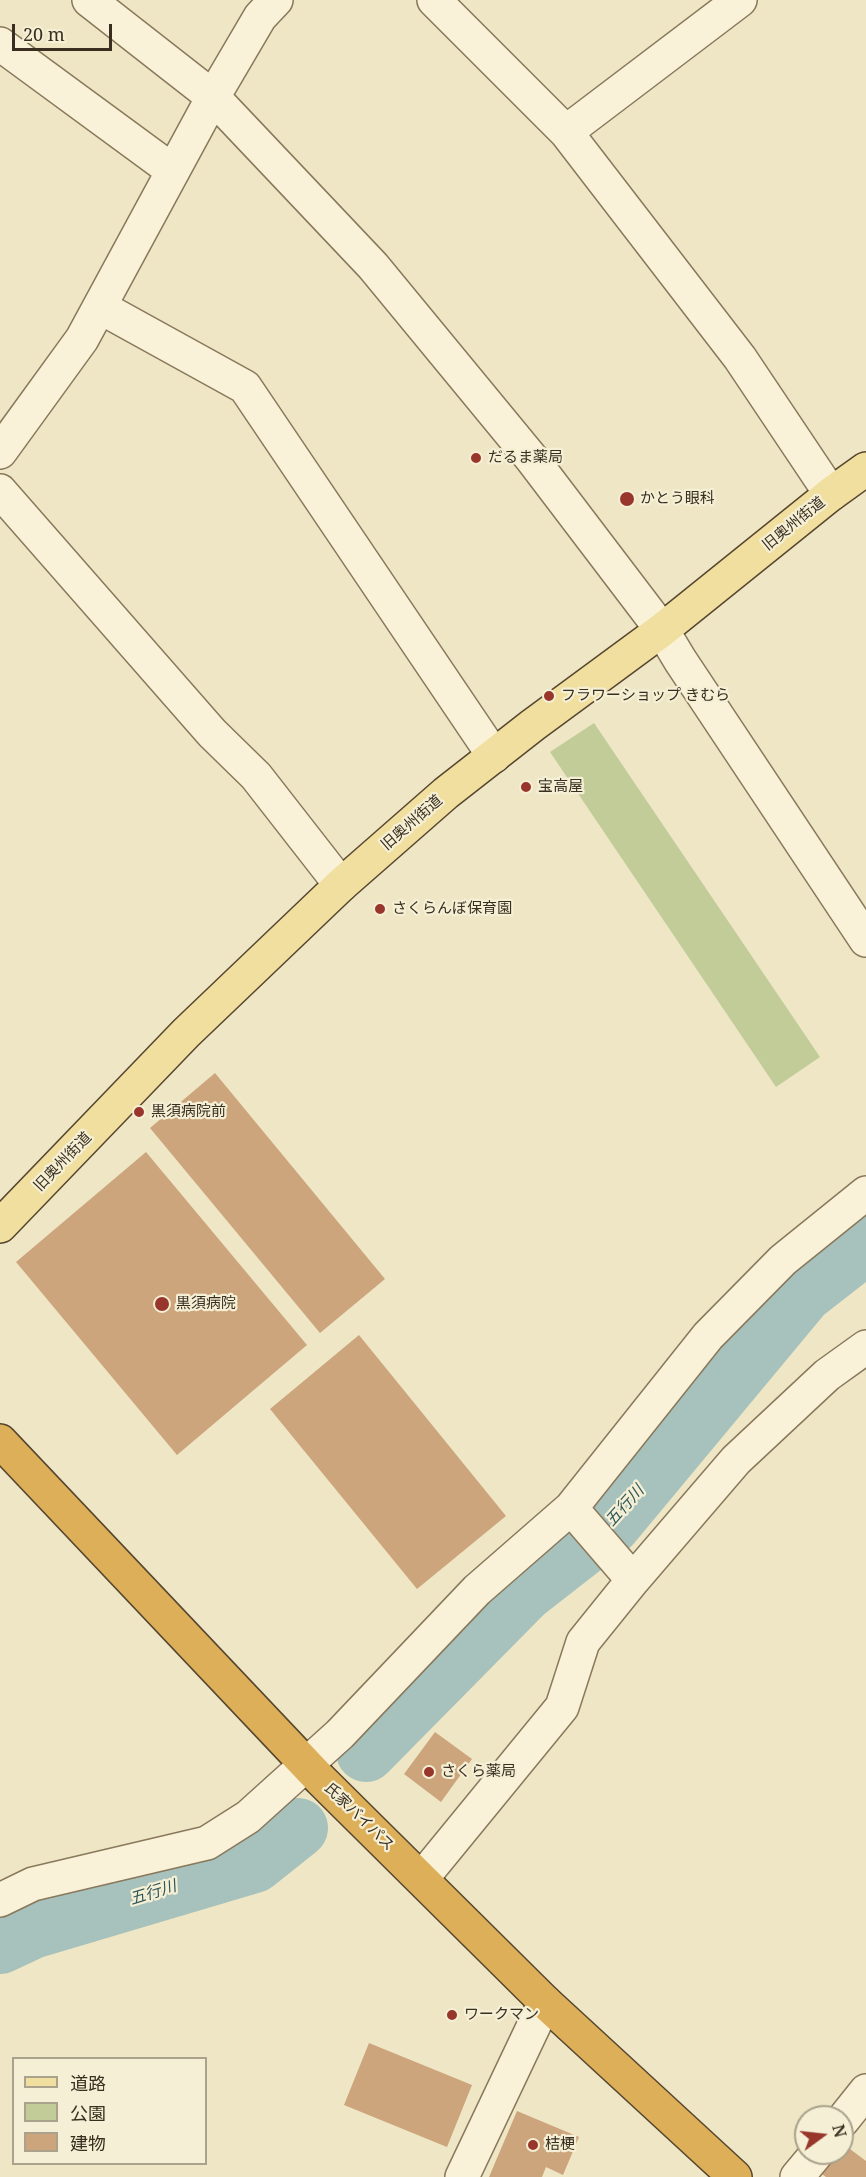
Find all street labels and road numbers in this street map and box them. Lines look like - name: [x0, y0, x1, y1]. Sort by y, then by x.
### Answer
- street label: 旧奥州街道: [759, 493, 829, 555]
- street label: 旧奥州街道: [378, 792, 446, 854]
- street label: 旧奥州街道: [30, 1129, 96, 1195]
- street label: 氏家バイパス: [320, 1779, 398, 1855]

